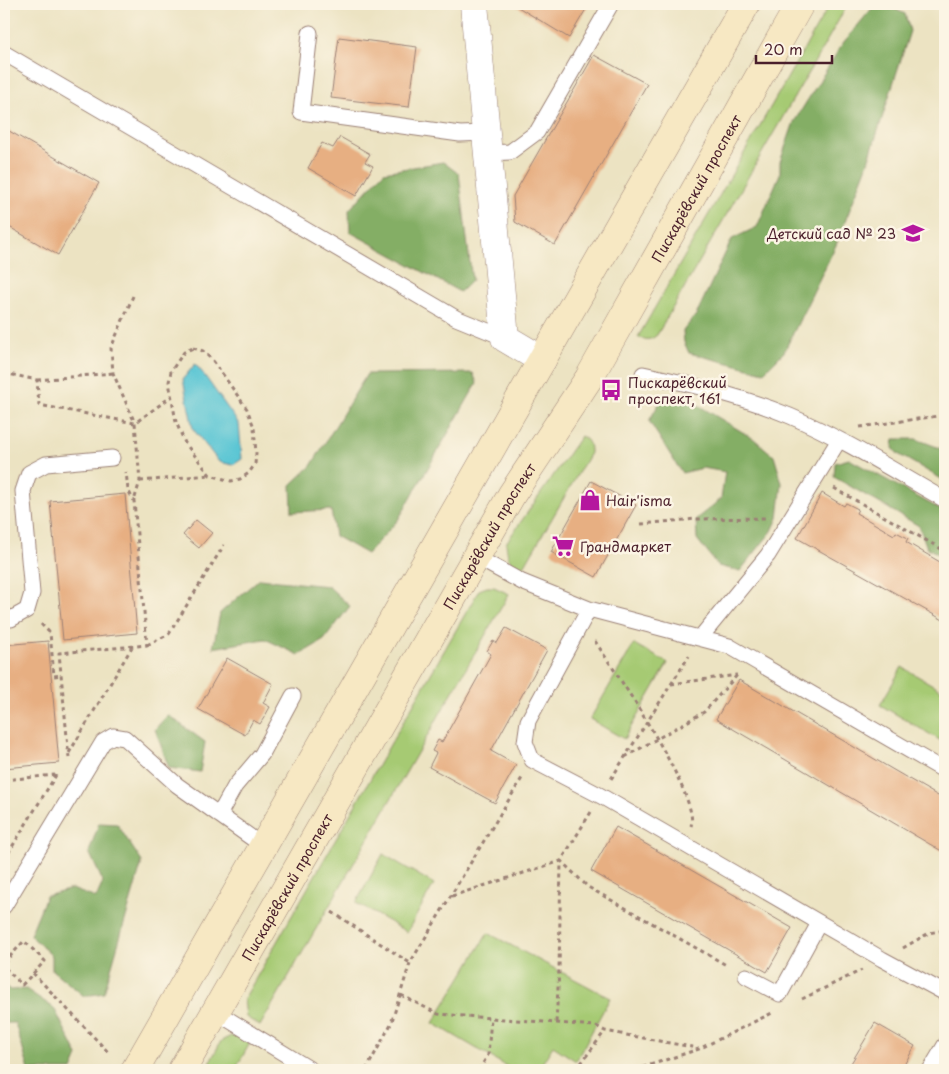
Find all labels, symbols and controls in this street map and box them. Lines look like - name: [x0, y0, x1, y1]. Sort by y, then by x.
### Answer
- scale bar: [756, 32, 833, 64]
- text: 20 m: [764, 37, 803, 60]
- street label: Пискарёвский проспект: [646, 110, 746, 266]
- school or university icon: Детский сад № 23: [900, 220, 926, 246]
- place label: Детский сад № 23: [766, 223, 896, 244]
- place label: Пискарёвский проспект, 161: [628, 372, 727, 409]
- bus stop icon: Пискарёвский проспект, 161: [598, 377, 624, 403]
- street label: Пискарёвский проспект: [438, 458, 541, 613]
- shop icon: Hair'isma: [577, 487, 603, 513]
- place label: Hair'isma: [606, 490, 672, 511]
- supermarket icon: Грандмаркет: [550, 533, 576, 559]
- place label: Грандмаркет: [580, 536, 671, 557]
- street label: Пискарёвский проспект: [236, 809, 338, 965]

